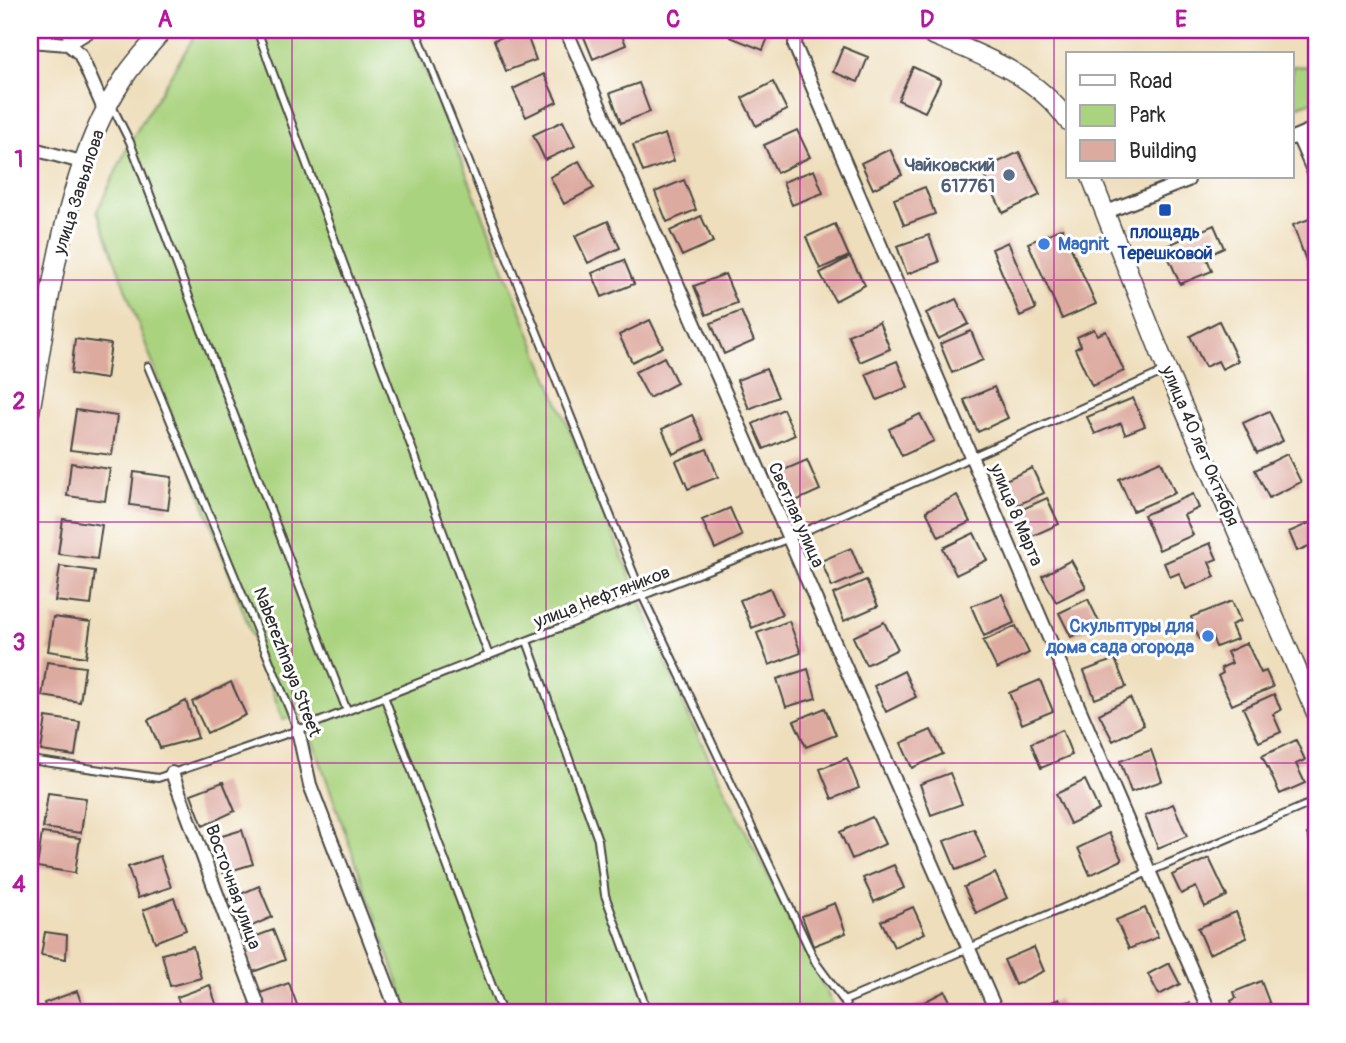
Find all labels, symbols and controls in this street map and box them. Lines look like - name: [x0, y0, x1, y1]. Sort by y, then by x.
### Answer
- text: A: [158, 5, 173, 34]
- text: B: [412, 5, 426, 34]
- text: C: [666, 5, 680, 34]
- text: D: [920, 5, 934, 34]
- text: E: [1175, 5, 1187, 34]
- legend: [1066, 52, 1294, 178]
- text: Road: [1129, 68, 1173, 95]
- text: Park: [1129, 102, 1166, 129]
- street label: улица Завьялова: [48, 127, 110, 258]
- text: Building: [1129, 138, 1196, 165]
- text: 1: [15, 145, 24, 174]
- place label: Чайковский 617761: [904, 154, 995, 198]
- marker: Чайковский 617761: [1001, 167, 1017, 183]
- marker: площадь Терешковой: [1157, 202, 1173, 218]
- place label: площадь Терешковой: [1116, 221, 1213, 265]
- place label: Magnit: [1058, 233, 1110, 256]
- marker: Magnit: [1036, 236, 1052, 252]
- street label: улица 40 лет Октября: [1155, 361, 1244, 530]
- text: 2: [13, 387, 26, 416]
- street label: Светлая улица: [763, 459, 829, 571]
- street label: улица 8 Марта: [984, 459, 1048, 570]
- street label: улица Нефтяников: [530, 560, 673, 634]
- street label: Naberezhnaya Street: [248, 584, 326, 741]
- place label: Скульптуры для дома сада огорода: [1045, 615, 1195, 659]
- text: 3: [13, 628, 25, 657]
- marker: Скульптуры для дома сада огорода: [1200, 628, 1216, 644]
- street label: Восточная улица: [200, 822, 266, 952]
- text: 4: [12, 870, 26, 899]

